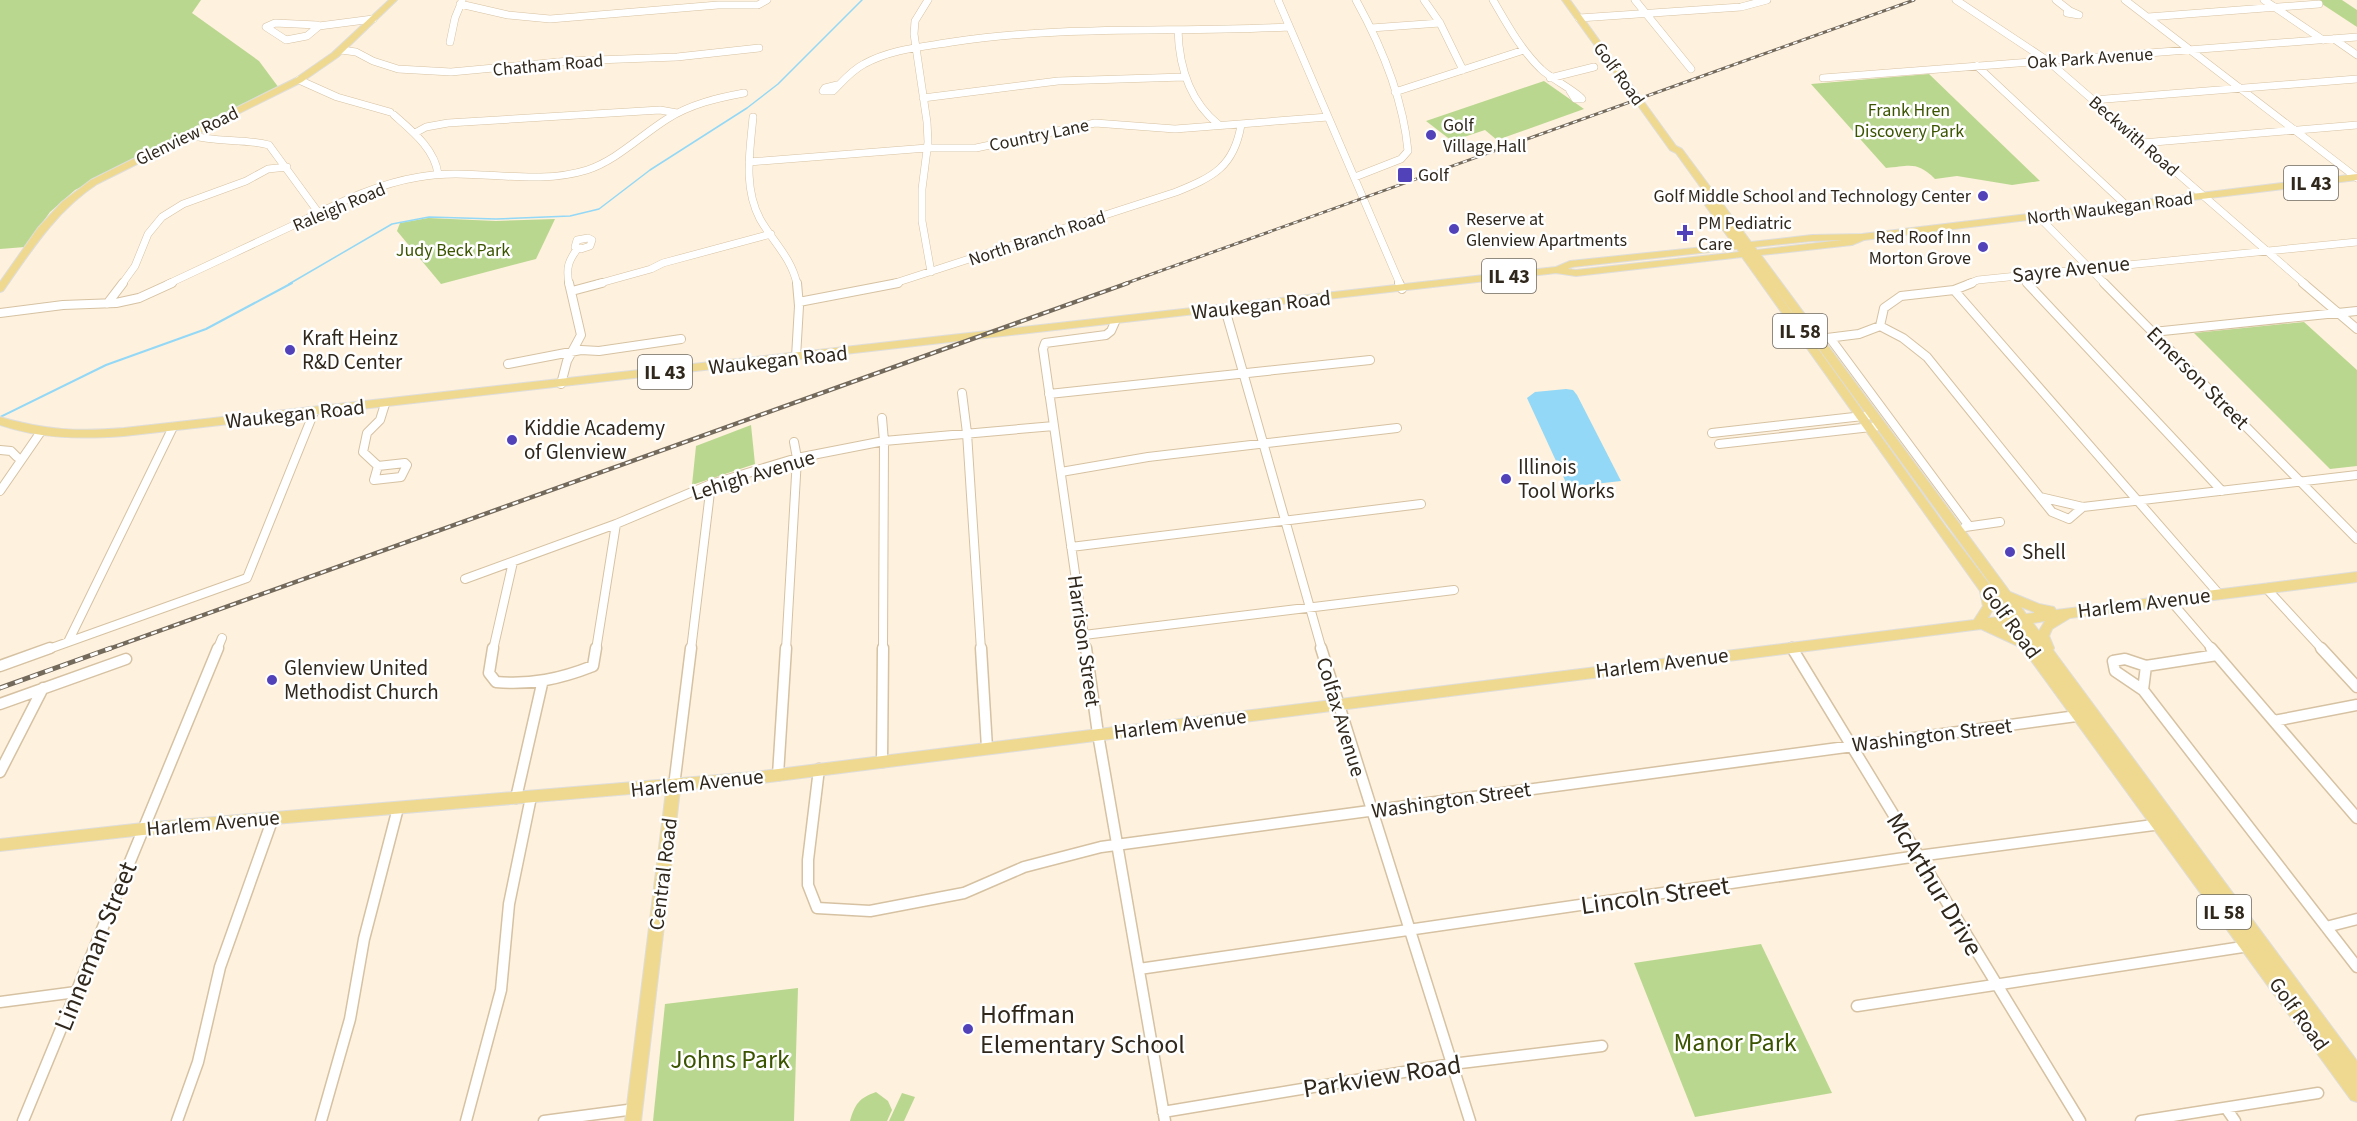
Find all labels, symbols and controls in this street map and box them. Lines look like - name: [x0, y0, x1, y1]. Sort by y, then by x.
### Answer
- street label: Golf Road: [1587, 37, 1650, 111]
- street label: Oak Park Avenue: [2026, 42, 2154, 75]
- street label: Chatham Road: [492, 48, 604, 83]
- street label: Beckwith Road: [2083, 90, 2184, 183]
- park label: Frank Hren Discovery Park: [1854, 98, 1964, 144]
- street label: Glenview Road: [132, 101, 243, 172]
- street label: Country Lane: [987, 113, 1091, 158]
- place label: Golf Village Hall: [1443, 113, 1526, 159]
- marker: Golf Village Hall: [1424, 128, 1438, 142]
- place label: Golf: [1418, 163, 1449, 188]
- marker: Golf: [1396, 166, 1414, 184]
- road number: IL 43: [2284, 166, 2338, 200]
- street label: Raleigh Road: [289, 177, 389, 238]
- place label: Golf Middle School and Technology Center: [1654, 184, 1972, 209]
- street label: North Waukegan Road: [2026, 186, 2195, 231]
- marker: Golf Middle School and Technology Center: [1976, 189, 1990, 203]
- street label: North Branch Road: [965, 205, 1109, 272]
- place label: Reserve at Glenview Apartments: [1466, 207, 1627, 253]
- place label: PM Pediatric Care: [1698, 211, 1792, 257]
- marker: Reserve at Glenview Apartments: [1447, 222, 1461, 236]
- marker: PM Pediatric Care: [1676, 224, 1694, 242]
- place label: Red Roof Inn Morton Grove: [1869, 225, 1971, 271]
- park label: Judy Beck Park: [396, 238, 510, 263]
- marker: Red Roof Inn Morton Grove: [1976, 240, 1990, 254]
- street label: Sayre Avenue: [2011, 248, 2131, 290]
- road number: IL 43: [1482, 259, 1536, 293]
- street label: Waukegan Road: [1190, 283, 1332, 327]
- road number: IL 58: [1773, 314, 1827, 348]
- street label: Emerson Street: [2140, 320, 2256, 436]
- place label: Kraft Heinz R&D Center: [302, 323, 403, 377]
- street label: Waukegan Road: [707, 338, 849, 382]
- marker: Kraft Heinz R&D Center: [283, 343, 297, 357]
- road number: IL 43: [638, 355, 692, 389]
- street label: Waukegan Road: [224, 392, 366, 436]
- place label: Kiddie Academy of Glenview: [524, 413, 665, 467]
- marker: Kiddie Academy of Glenview: [505, 433, 519, 447]
- street label: Lehigh Avenue: [687, 442, 819, 508]
- place label: Illinois Tool Works: [1518, 452, 1615, 506]
- marker: Illinois Tool Works: [1499, 472, 1513, 486]
- place label: Shell: [2022, 537, 2066, 567]
- marker: Shell: [2003, 545, 2017, 559]
- street label: Harrison Street: [1060, 573, 1108, 709]
- street label: Golf Road: [1974, 579, 2048, 665]
- street label: Harlem Avenue: [2076, 580, 2212, 626]
- street label: Harlem Avenue: [1594, 640, 1730, 686]
- place label: Glenview United Methodist Church: [284, 653, 439, 707]
- street label: Colfax Avenue: [1309, 654, 1373, 780]
- marker: Glenview United Methodist Church: [265, 673, 279, 687]
- street label: Harlem Avenue: [1112, 701, 1248, 747]
- street label: Washington Street: [1850, 710, 2014, 760]
- street label: Harlem Avenue: [629, 761, 765, 805]
- street label: Washington Street: [1369, 774, 1533, 826]
- street label: Harlem Avenue: [145, 802, 281, 844]
- street label: McArthur Drive: [1877, 805, 1992, 963]
- street label: Central Road: [641, 816, 685, 932]
- street label: Linneman Street: [45, 856, 146, 1036]
- street label: Lincoln Street: [1578, 867, 1732, 924]
- road number: IL 58: [2197, 895, 2251, 929]
- street label: Golf Road: [2262, 971, 2336, 1057]
- place label: Hoffman Elementary School: [980, 996, 1185, 1063]
- marker: Hoffman Elementary School: [961, 1022, 975, 1036]
- park label: Manor Park: [1673, 1024, 1797, 1061]
- park label: Johns Park: [670, 1041, 790, 1078]
- street label: Parkview Road: [1300, 1046, 1464, 1107]

